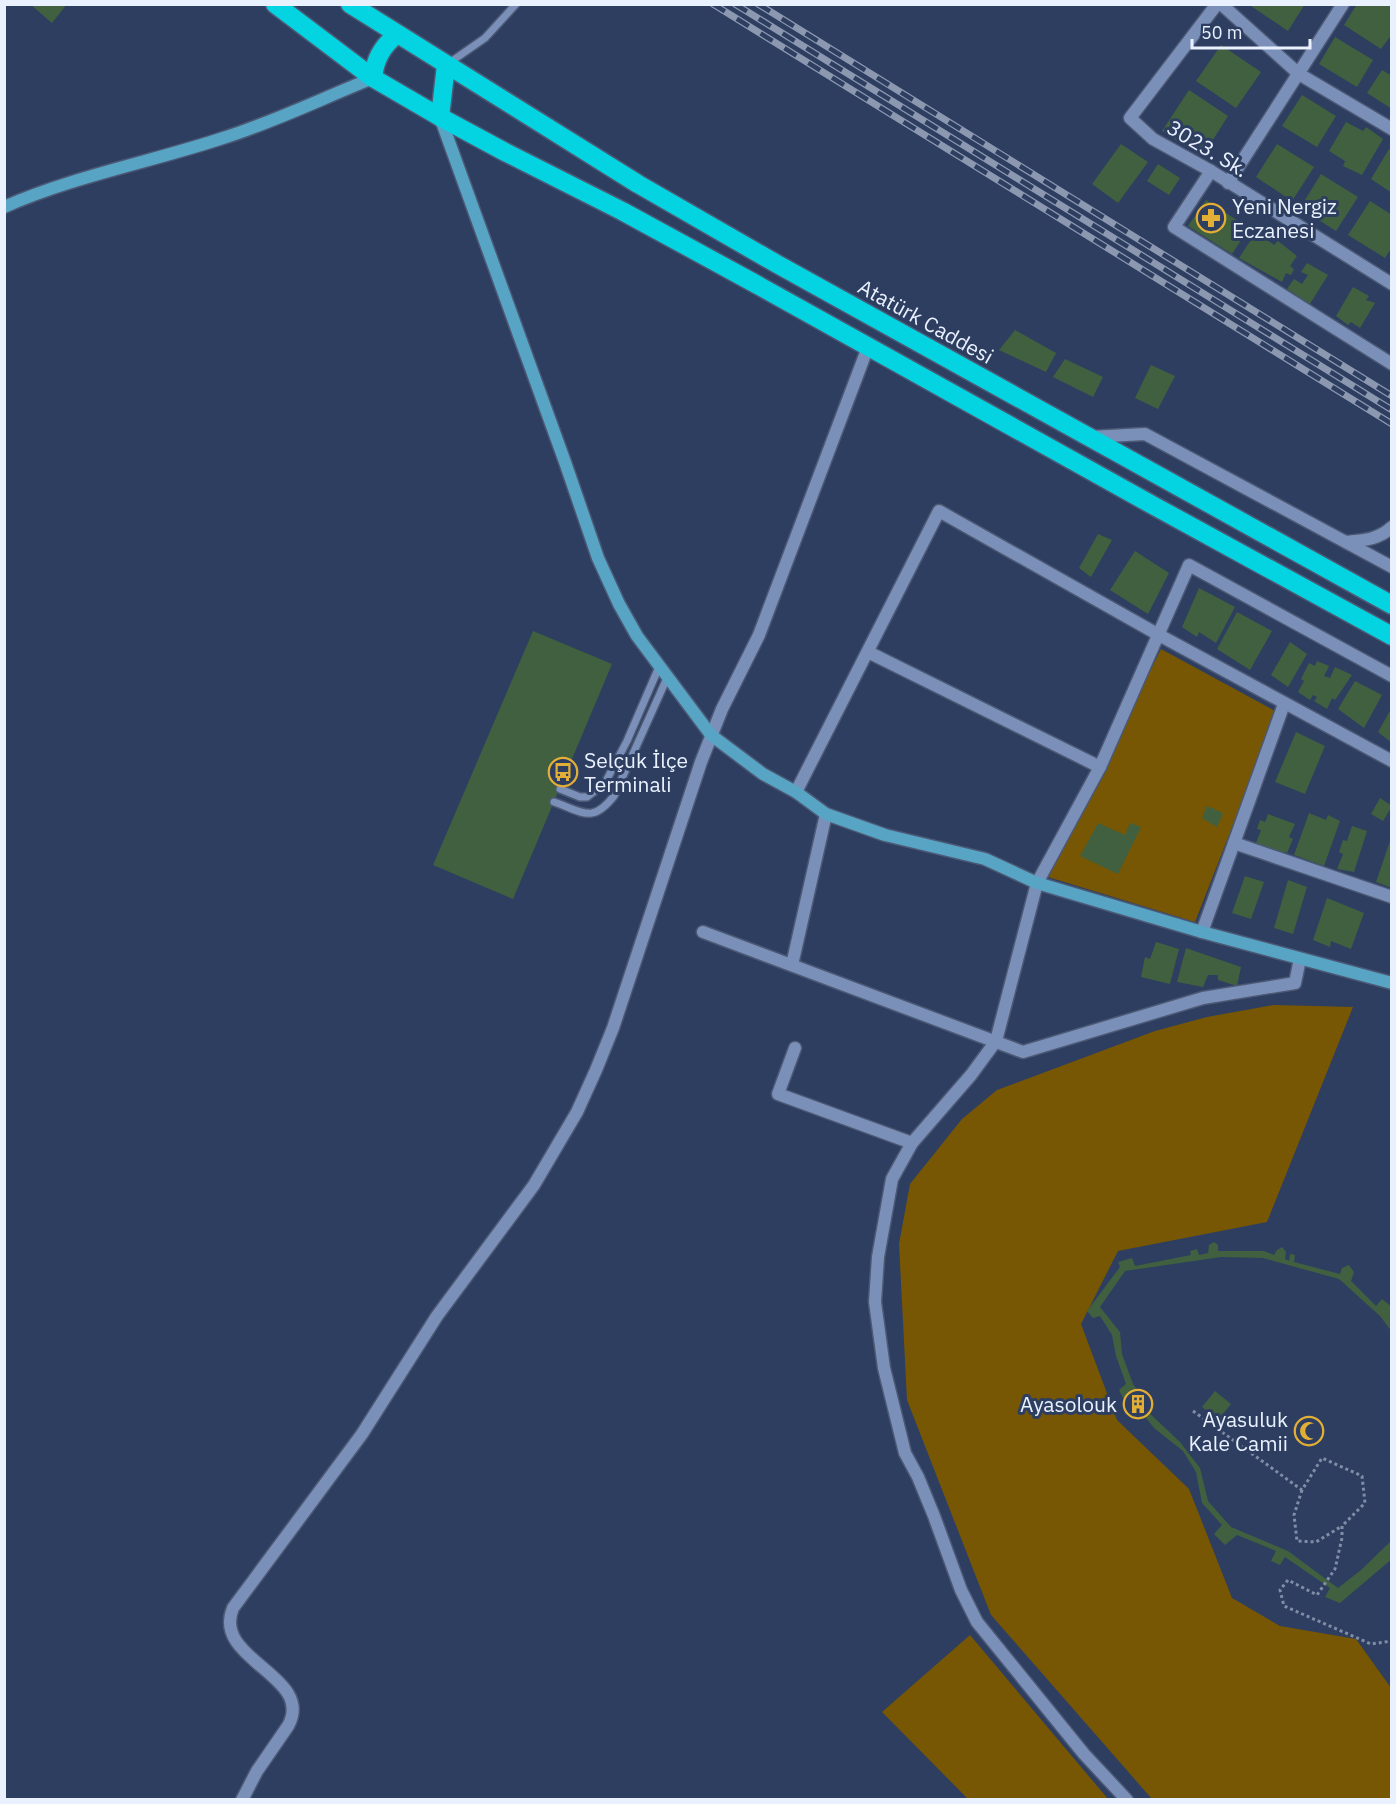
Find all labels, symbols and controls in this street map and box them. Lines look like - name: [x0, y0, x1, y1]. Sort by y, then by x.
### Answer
- scale bar: [1192, 12, 1310, 50]
- text: 50 m: [1201, 21, 1243, 44]
- street label: 3023. Sk.: [1162, 113, 1254, 183]
- place label: Yeni Nergiz Eczanesi: [1232, 192, 1337, 244]
- pharmacy icon: Yeni Nergiz Eczanesi: [1195, 202, 1227, 234]
- street label: Atatürk Caddesi: [853, 272, 999, 370]
- place label: Selçuk İlçe Terminali: [584, 746, 688, 798]
- bus stop icon: Selçuk İlçe Terminali: [547, 756, 579, 788]
- building icon: Ayasolouk: [1122, 1388, 1154, 1420]
- place label: Ayasolouk: [1020, 1390, 1117, 1418]
- place label: Ayasuluk Kale Camii: [1189, 1405, 1288, 1457]
- mosque icon: Ayasuluk Kale Camii: [1293, 1415, 1325, 1447]

